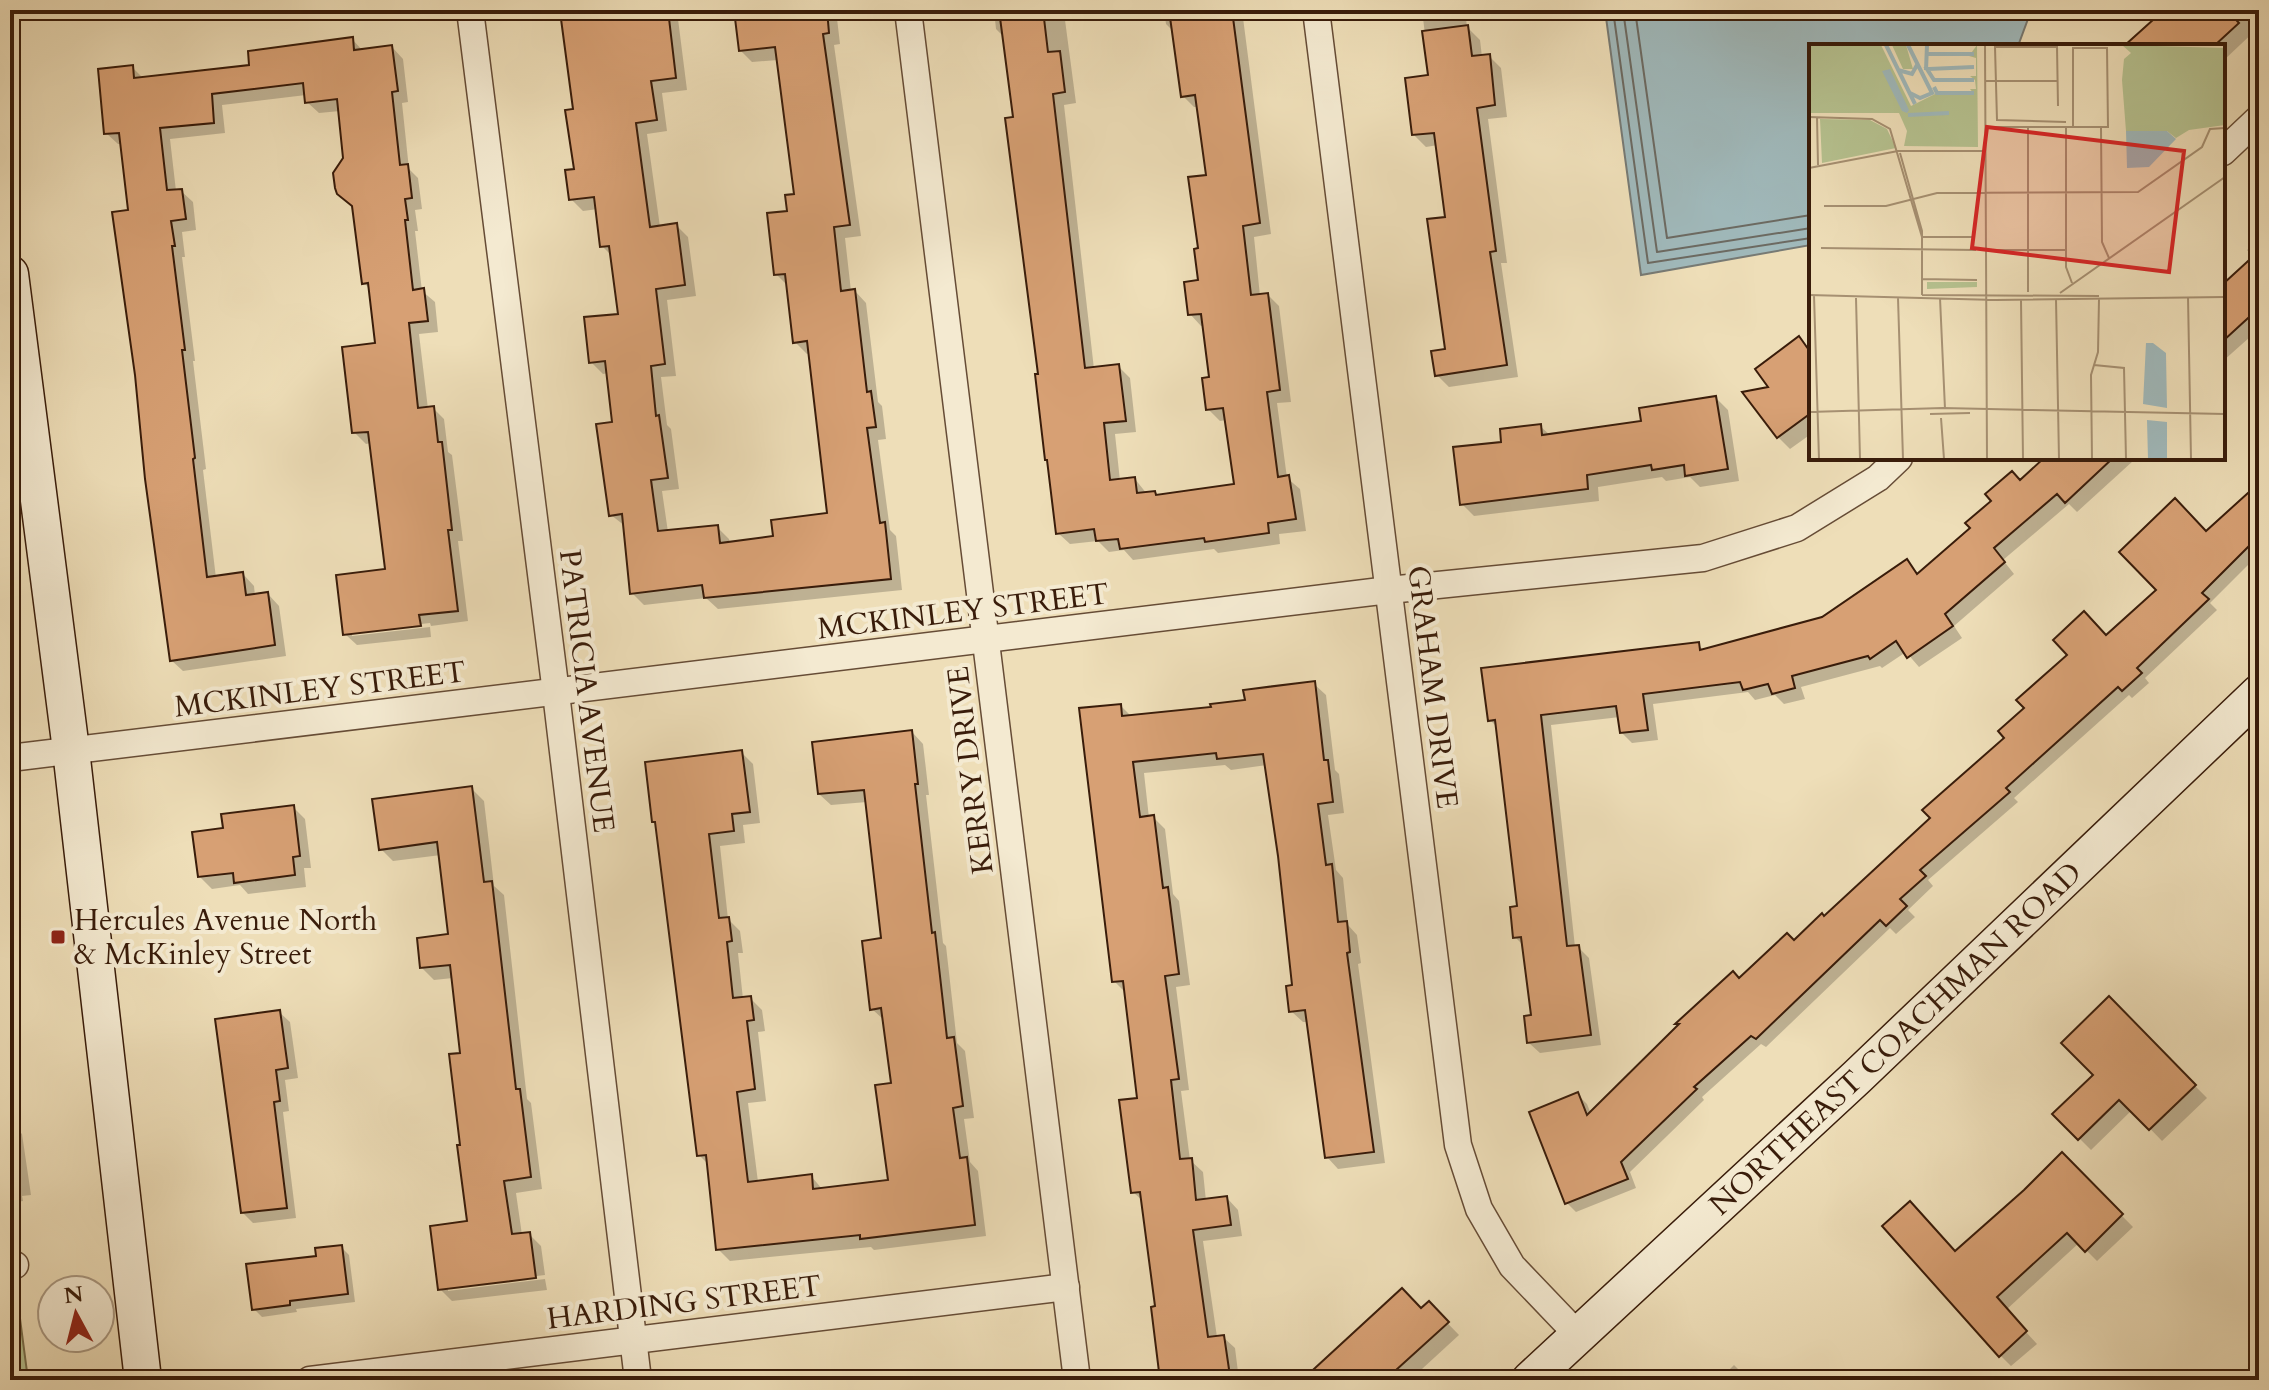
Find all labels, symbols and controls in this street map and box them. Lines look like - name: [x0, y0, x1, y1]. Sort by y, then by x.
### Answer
- inset map: [1809, 44, 2225, 460]
- street label: PATRICIA AVENUE: [549, 547, 624, 835]
- street label: GRAHAM DRIVE: [1397, 563, 1468, 811]
- street label: MCKINLEY STREET: [815, 573, 1111, 650]
- street label: MCKINLEY STREET: [172, 651, 468, 728]
- street label: KERRY DRIVE: [937, 664, 1004, 876]
- street label: NORTHEAST COACHMAN ROAD: [1700, 853, 2091, 1225]
- place label: Hercules Avenue North & McKinley Street: [74, 900, 378, 975]
- marker: Hercules Avenue North & McKinley Street: [49, 928, 67, 946]
- street label: HARDING STREET: [545, 1265, 824, 1340]
- north arrow: [36, 1274, 116, 1354]
- text: N: [62, 1279, 85, 1311]

